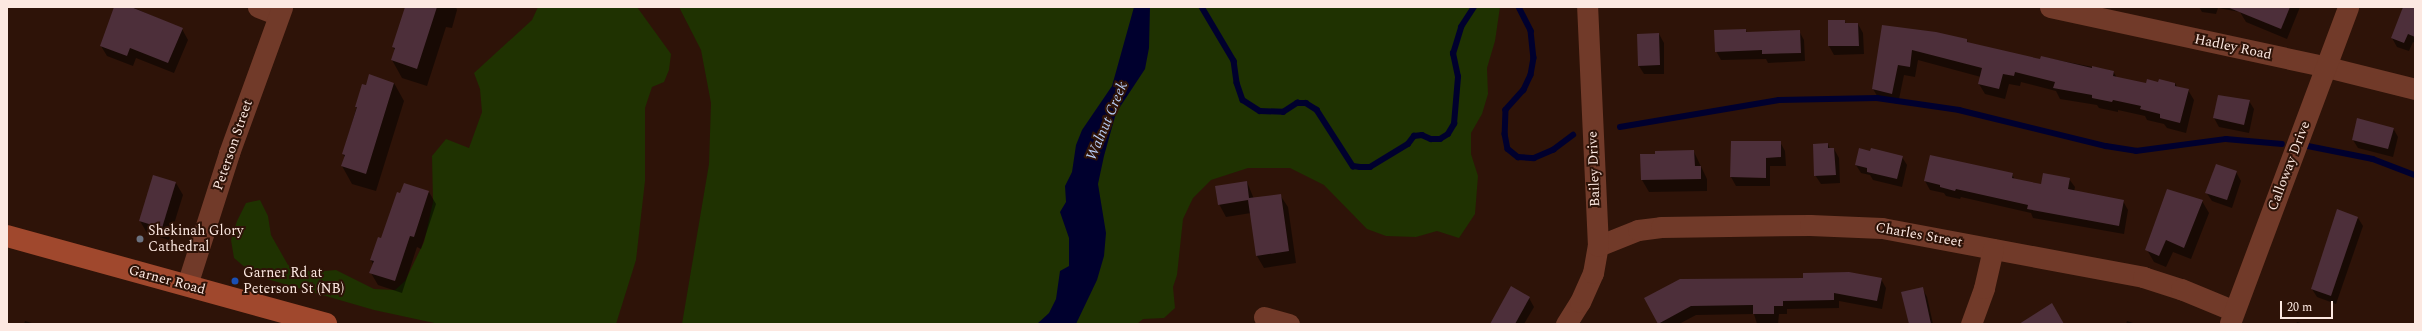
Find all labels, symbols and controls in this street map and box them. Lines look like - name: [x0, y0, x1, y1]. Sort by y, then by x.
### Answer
- street label: Hadley Road: [2193, 31, 2273, 63]
- water label: Walnut Creek: [1082, 79, 1132, 163]
- street label: Peterson Street: [210, 97, 256, 193]
- street label: Calloway Drive: [2264, 119, 2314, 213]
- street label: Bailey Drive: [1584, 131, 1604, 207]
- street label: Charles Street: [1874, 219, 1964, 251]
- place label: Shekinah Glory Cathedral: [148, 223, 243, 256]
- marker: Shekinah Glory Cathedral: [135, 234, 145, 244]
- street label: Garner Road: [127, 262, 207, 298]
- place label: Garner Rd at Peterson St (NB): [243, 265, 344, 298]
- marker: Garner Rd at Peterson St (NB): [230, 276, 240, 286]
- scale bar: [2282, 293, 2335, 319]
- text: 20 m: [2287, 298, 2312, 317]

